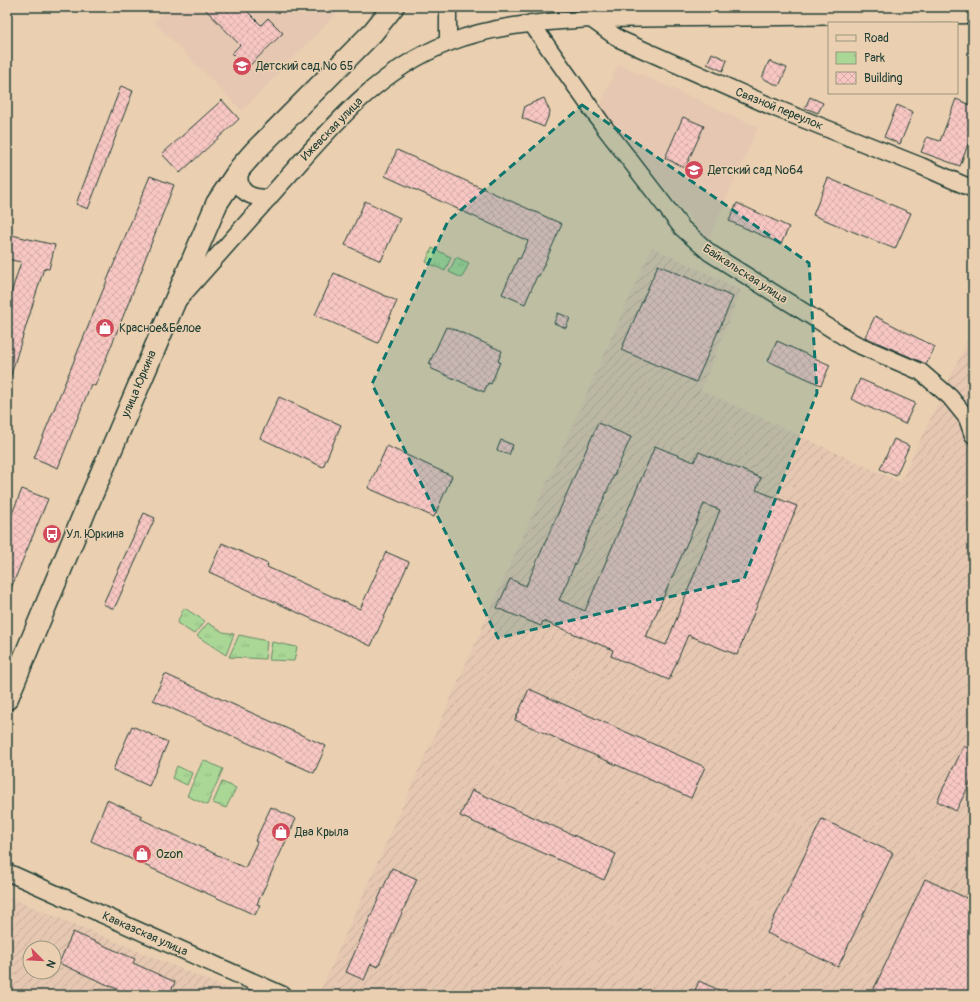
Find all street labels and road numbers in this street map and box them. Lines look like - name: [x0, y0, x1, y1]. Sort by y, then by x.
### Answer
- street label: Связной переулок: [733, 85, 825, 133]
- street label: Ижевская улица: [298, 94, 366, 164]
- street label: Байкальская улица: [700, 241, 791, 307]
- street label: улица Юркина: [118, 348, 160, 421]
- street label: Кавказская улица: [100, 908, 190, 960]

